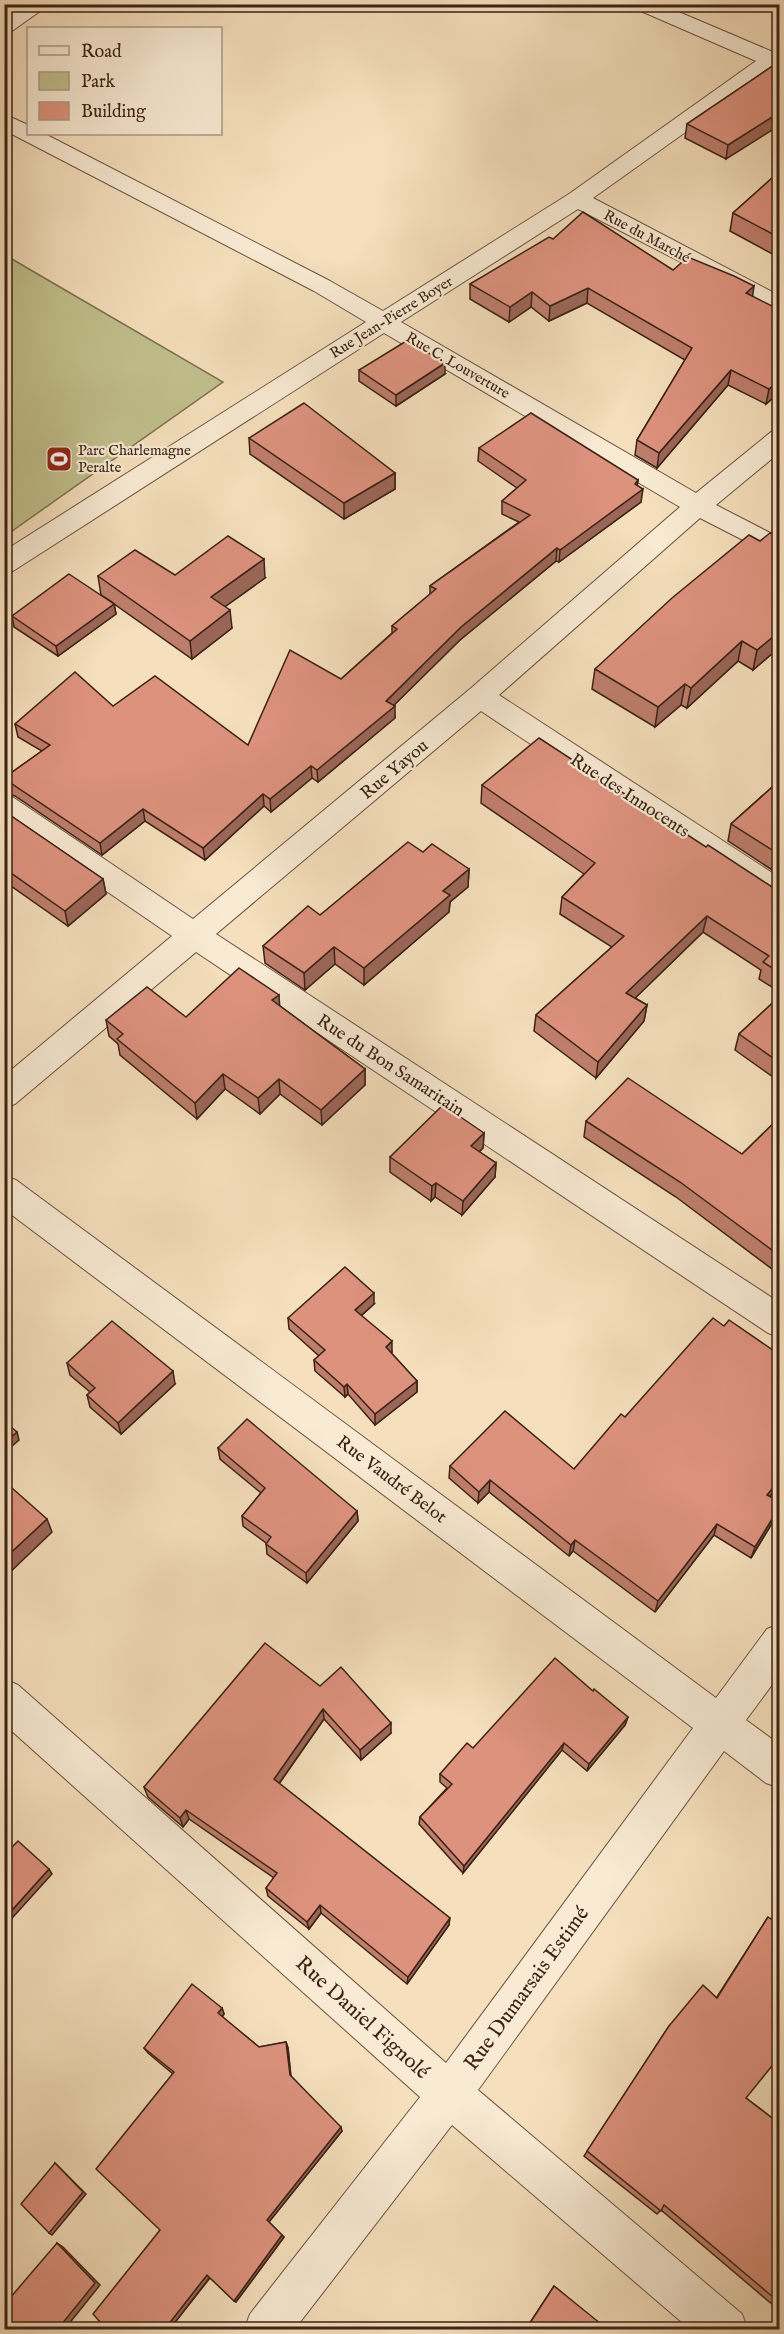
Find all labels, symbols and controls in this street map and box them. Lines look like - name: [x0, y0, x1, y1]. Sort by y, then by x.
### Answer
- legend: [27, 27, 222, 135]
- text: Road: [81, 41, 122, 64]
- text: Park: [81, 71, 116, 94]
- text: Building: [81, 101, 146, 124]
- street label: Rue du Marché: [600, 206, 694, 267]
- street label: Rue Jean-Pierre Boyer: [326, 272, 457, 363]
- street label: Rue C. Louverture: [402, 328, 513, 403]
- place label: Parc Charlemagne Peralte: [78, 441, 191, 477]
- sports icon: Parc Charlemagne Peralte: [44, 444, 74, 474]
- street label: Rue Yayou: [356, 735, 434, 805]
- street label: Rue des Innocents: [565, 749, 693, 843]
- street label: Rue du Bon Samaritain: [312, 1010, 469, 1123]
- street label: Rue Vaudré Belot: [331, 1431, 451, 1529]
- street label: Rue Dumarsais Estimé: [459, 1901, 596, 2076]
- street label: Rue Daniel Fignolé: [289, 1951, 435, 2086]

